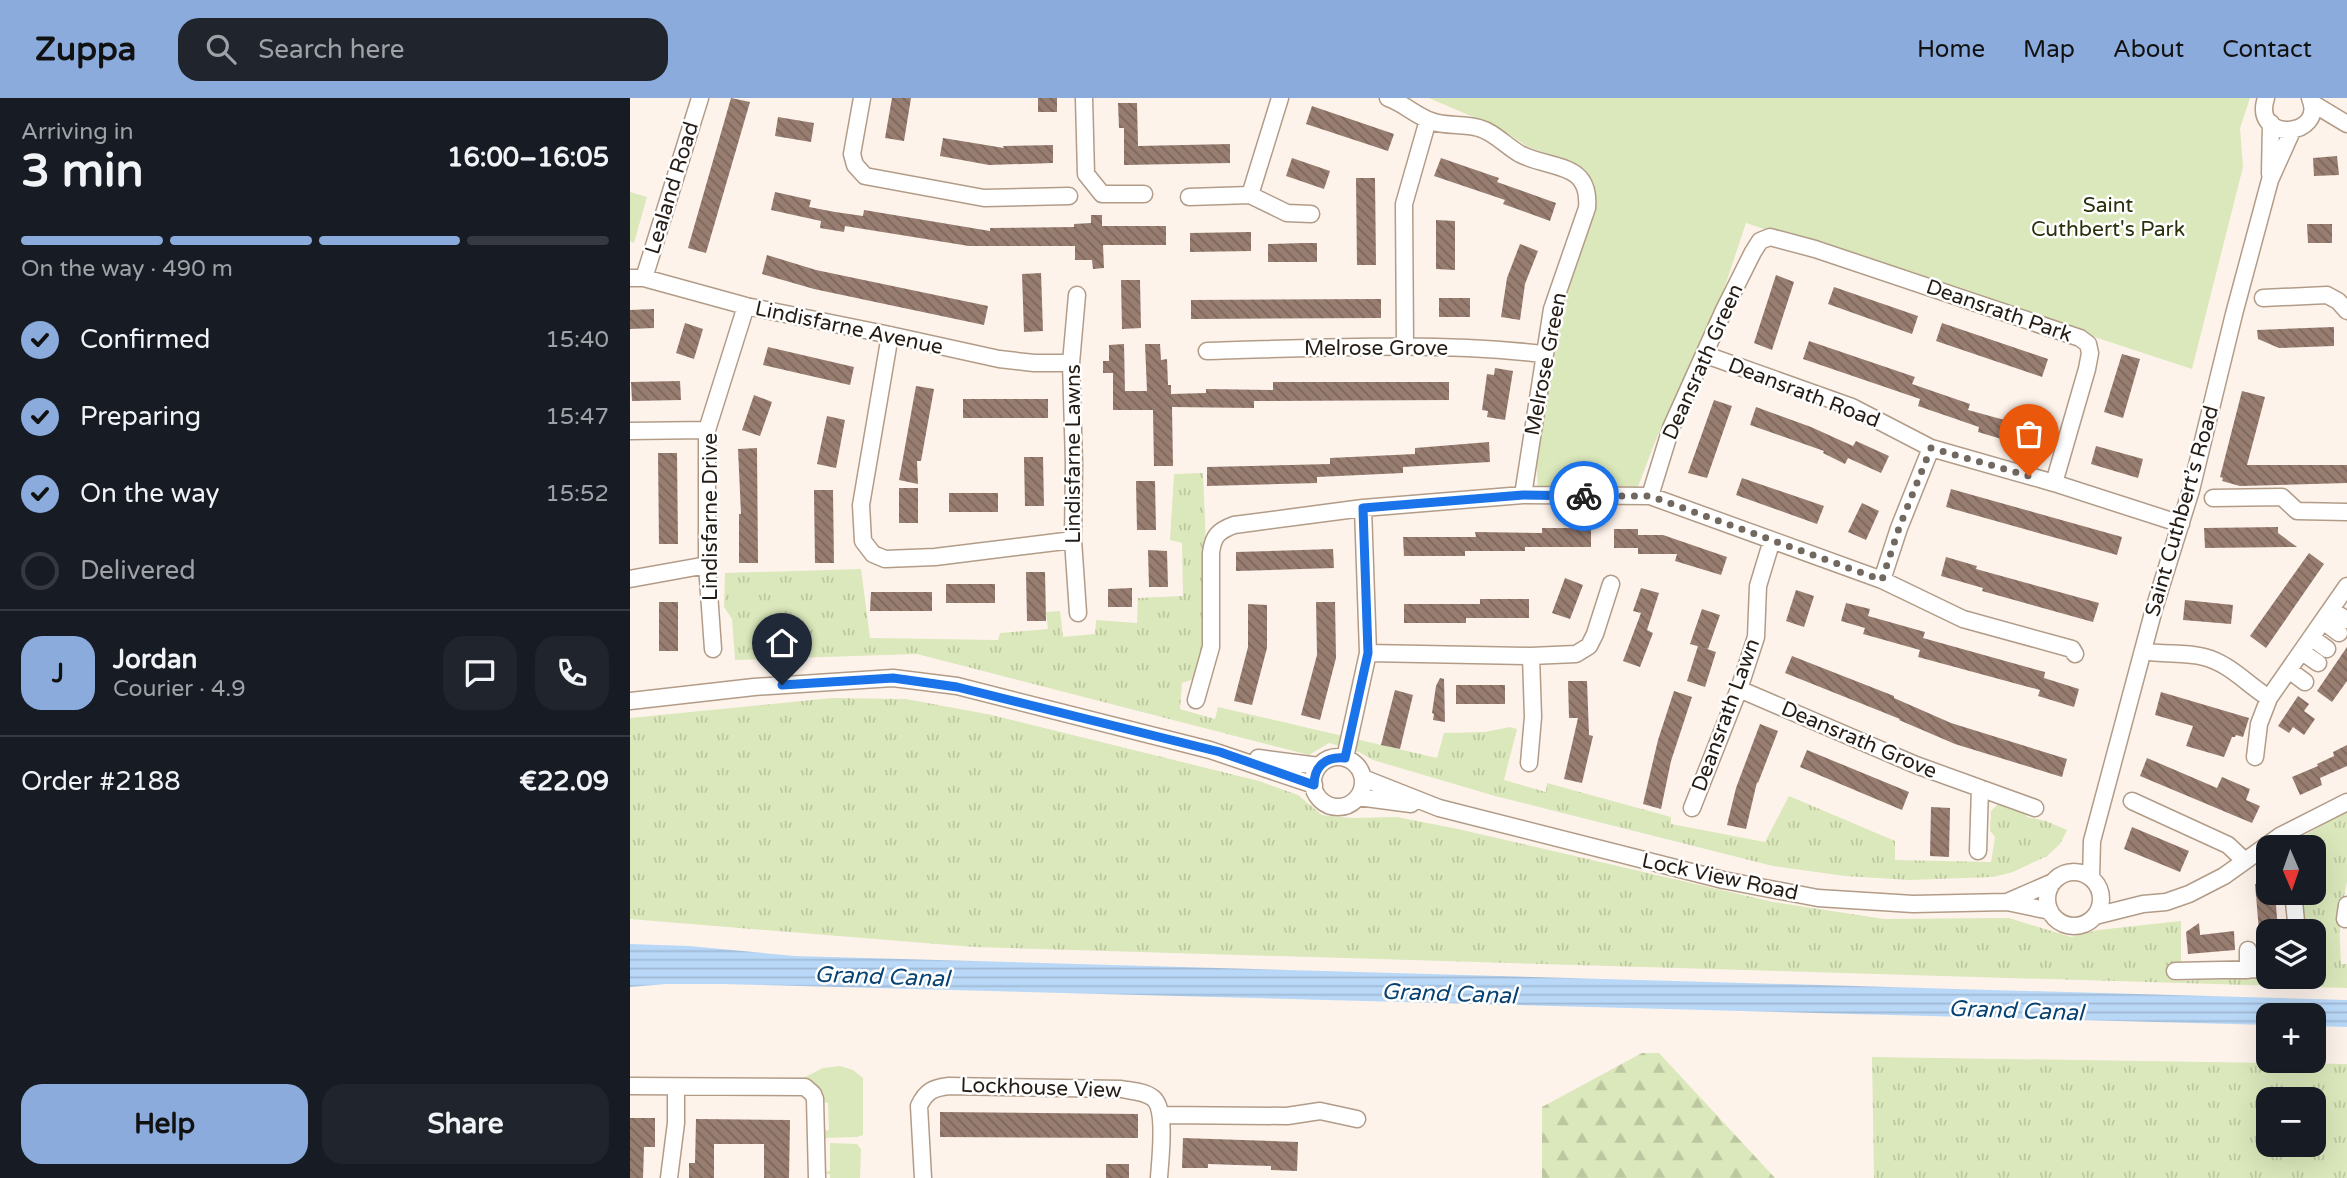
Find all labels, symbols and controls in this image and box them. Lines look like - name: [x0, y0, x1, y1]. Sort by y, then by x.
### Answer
- search box: [178, 18, 668, 81]
- text: Zuppa: [35, 30, 136, 69]
- icon: search: [202, 30, 240, 68]
- text: Search here: [258, 34, 405, 65]
- text: Home: [1917, 35, 1985, 64]
- text: Map: [2023, 35, 2075, 64]
- text: About: [2113, 35, 2184, 64]
- text: Contact: [2222, 35, 2312, 64]
- text: Arriving in: [21, 118, 134, 146]
- street label: Lealand Road: [640, 119, 704, 257]
- text: 16:00–16:05: [447, 142, 609, 173]
- text: 3 min: [21, 144, 144, 199]
- park label: Saint Cuthbert's Park: [2031, 193, 2185, 242]
- text: On the way · 490 m: [21, 255, 233, 283]
- street label: Deansrath Park: [1923, 274, 2075, 348]
- street label: Deansrath Green: [1657, 280, 1749, 444]
- street label: Melrose Green: [1520, 290, 1572, 438]
- street label: Lindisfarne Avenue: [753, 296, 945, 360]
- icon: check: [21, 321, 59, 359]
- text: Confirmed: [80, 324, 210, 355]
- text: 15:40: [545, 326, 609, 354]
- street label: Melrose Grove: [1304, 336, 1448, 361]
- street label: Deansrath Road: [1725, 353, 1883, 433]
- street label: Lindisfarne Lawns: [1061, 364, 1086, 544]
- icon: check: [21, 398, 59, 436]
- text: Preparing: [80, 401, 201, 432]
- text: 15:47: [545, 403, 609, 431]
- street label: Saint Cuthbert’s Road: [2140, 403, 2224, 619]
- pin: [1999, 404, 2059, 476]
- icon: bag: [2010, 415, 2048, 453]
- street label: Lindisfarne Drive: [698, 433, 723, 601]
- courier: [1549, 461, 1619, 531]
- icon: check: [21, 475, 59, 513]
- icon: bike: [1565, 477, 1603, 515]
- text: On the way: [80, 478, 220, 509]
- text: 15:52: [545, 480, 609, 508]
- text: Delivered: [80, 555, 196, 586]
- pin: [752, 613, 812, 685]
- icon: home: [763, 624, 801, 662]
- street label: Deansrath Lawn: [1687, 635, 1765, 795]
- button: chat: [443, 636, 517, 710]
- button: phone: [535, 636, 609, 710]
- text: Jordan: [113, 644, 197, 675]
- text: J: [52, 658, 64, 689]
- text: Courier · 4.9: [113, 675, 246, 703]
- street label: Deansrath Grove: [1777, 696, 1941, 784]
- text: Order #2188: [21, 766, 181, 797]
- text: €22.09: [519, 766, 609, 797]
- north arrow: [2256, 835, 2326, 905]
- map controls: [2256, 835, 2326, 1157]
- street label: Lock View Road: [1640, 848, 1800, 906]
- button: layers: [2256, 919, 2326, 989]
- water label: Grand Canal: [814, 961, 952, 993]
- water label: Grand Canal: [1381, 978, 1519, 1010]
- water label: Grand Canal: [1948, 995, 2086, 1027]
- button: +: [2256, 1003, 2326, 1073]
- street label: Lockhouse View: [960, 1073, 1122, 1103]
- button: Help: [21, 1084, 308, 1164]
- button: Share: [322, 1084, 609, 1164]
- button: −: [2256, 1087, 2326, 1157]

